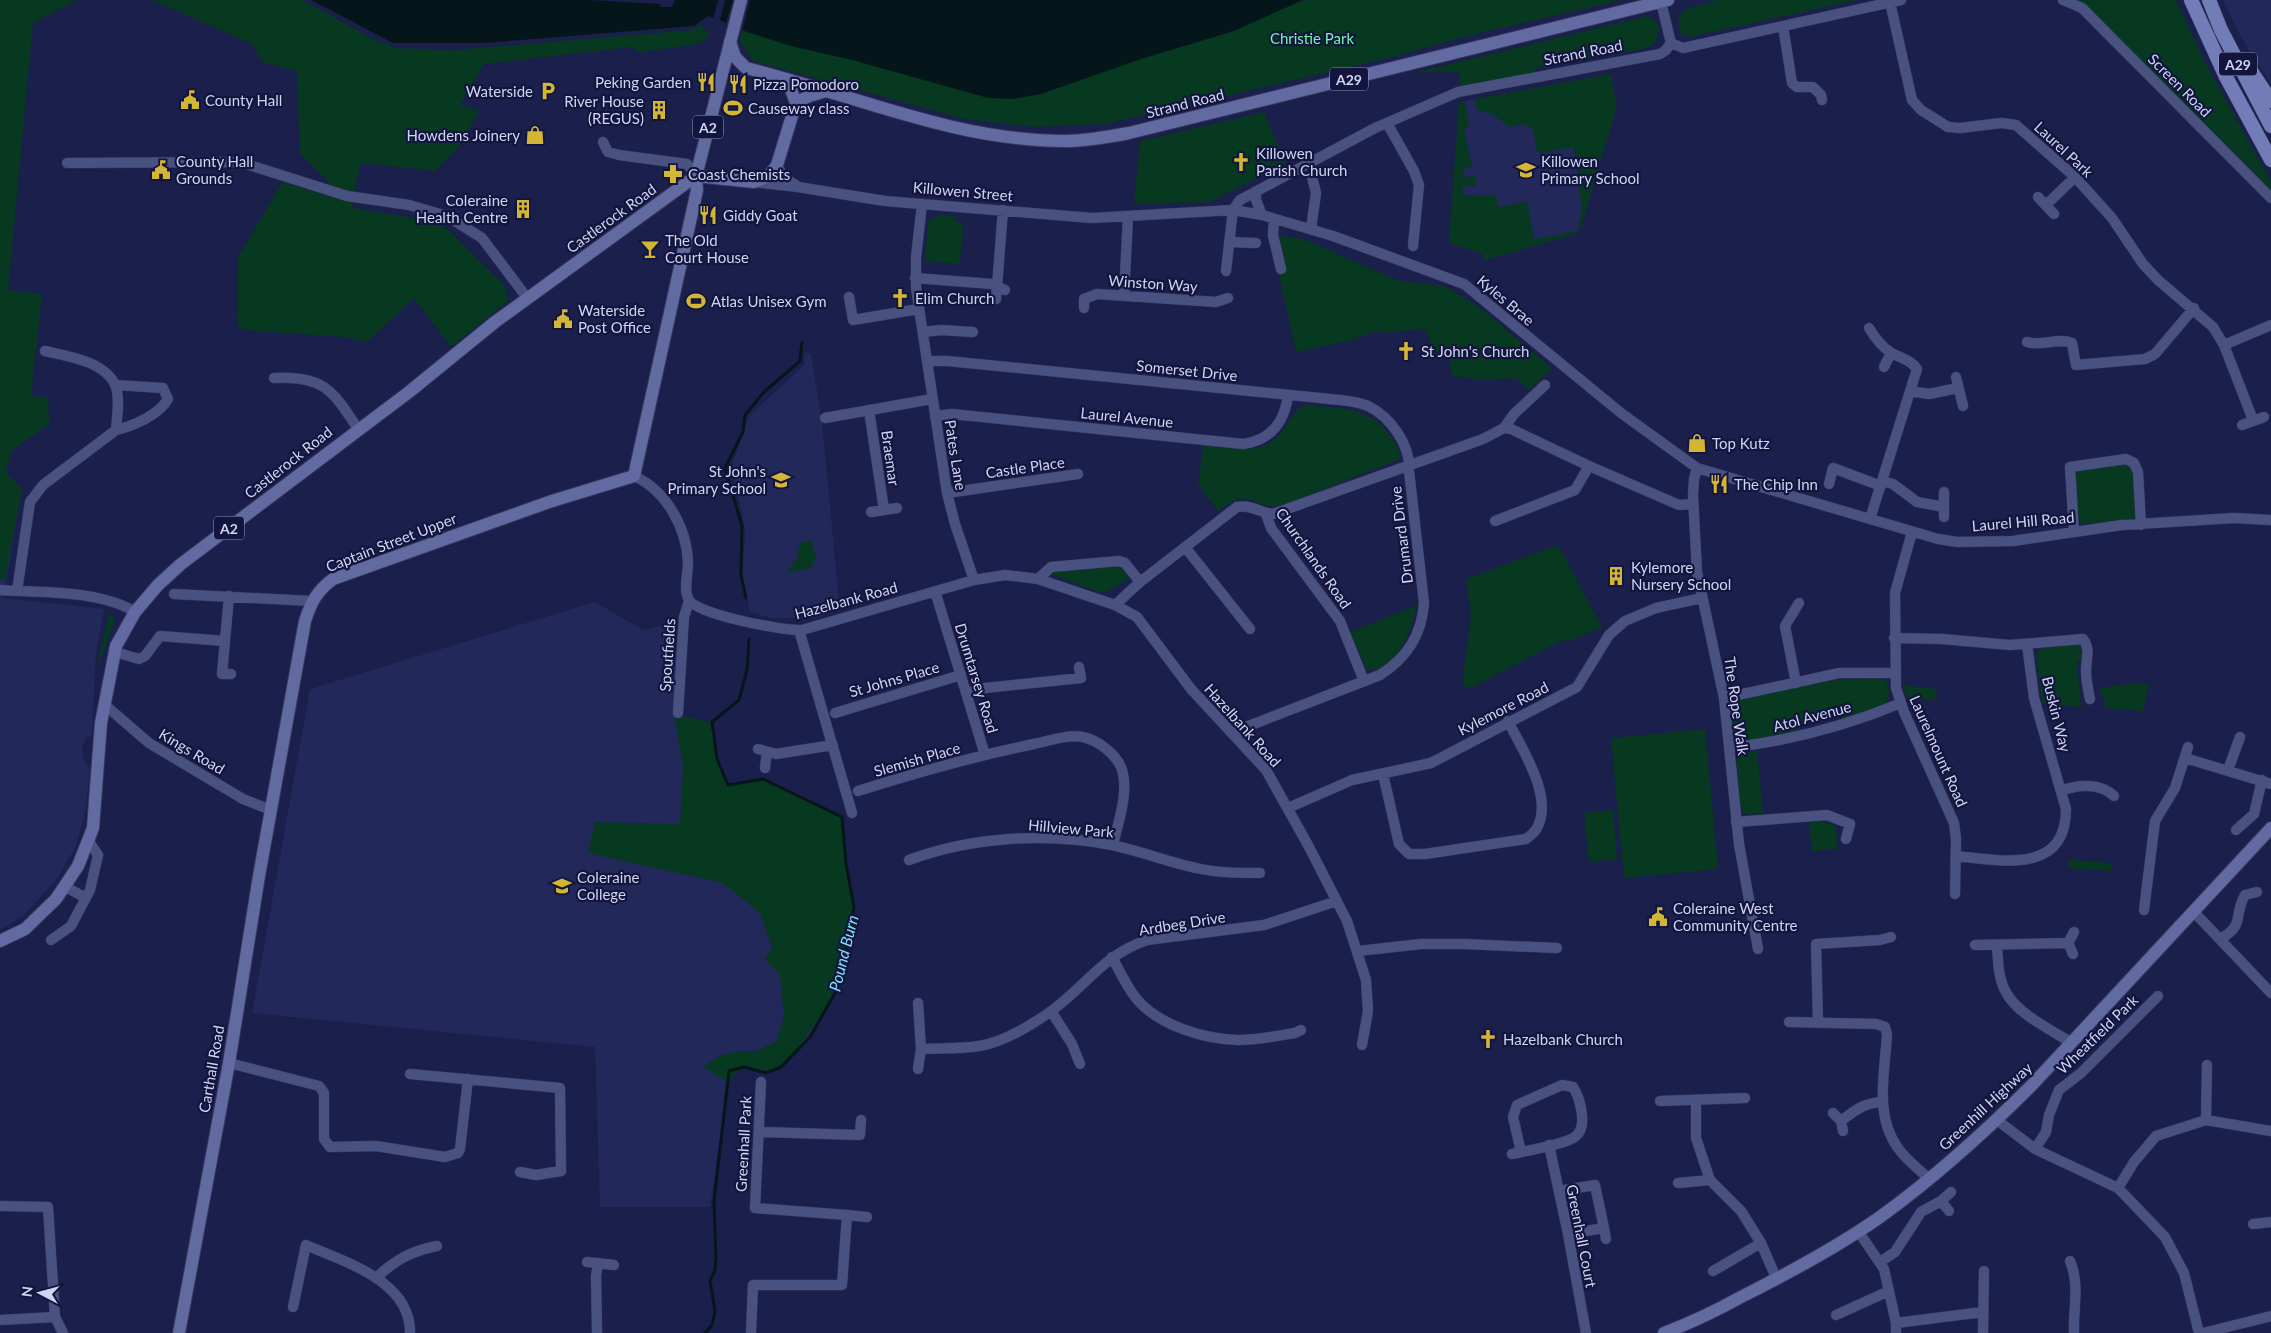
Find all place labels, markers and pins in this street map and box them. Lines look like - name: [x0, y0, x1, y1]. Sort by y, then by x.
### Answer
- restaurant icon: Peking Garden: [695, 71, 717, 93]
- place label: Peking Garden: [595, 73, 691, 91]
- restaurant icon: Pizza Pomodoro: [727, 73, 749, 95]
- place label: Pizza Pomodoro: [753, 75, 859, 93]
- parking icon: Waterside: [537, 80, 559, 102]
- place label: Waterside: [466, 82, 533, 100]
- public building icon: County Hall: [179, 89, 201, 111]
- place label: County Hall: [205, 91, 282, 109]
- place label: River House (REGUS): [564, 92, 644, 127]
- sports icon: Causeway class: [722, 97, 744, 119]
- building icon: River House (REGUS): [648, 99, 670, 121]
- place label: Causeway class: [748, 99, 850, 117]
- shop icon: Howdens Joinery: [524, 124, 546, 146]
- place label: Howdens Joinery: [406, 126, 520, 144]
- place label: Killowen Parish Church: [1256, 144, 1347, 179]
- church icon: Killowen Parish Church: [1230, 151, 1252, 173]
- place label: County Hall Grounds: [176, 152, 253, 187]
- place label: Killowen Primary School: [1541, 152, 1640, 187]
- public building icon: County Hall Grounds: [150, 159, 172, 181]
- school or university icon: Killowen Primary School: [1515, 159, 1537, 181]
- pharmacy icon: Coast Chemists: [662, 163, 684, 185]
- place label: Coast Chemists: [688, 165, 790, 183]
- place label: Coleraine Health Centre: [416, 191, 508, 226]
- building icon: Coleraine Health Centre: [512, 198, 534, 220]
- restaurant icon: Giddy Goat: [697, 204, 719, 226]
- place label: Giddy Goat: [723, 206, 798, 224]
- place label: The Old Court House: [665, 231, 749, 266]
- bar icon: The Old Court House: [639, 238, 661, 260]
- church icon: Elim Church: [889, 287, 911, 309]
- place label: Elim Church: [915, 289, 994, 307]
- sports icon: Atlas Unisex Gym: [685, 290, 707, 312]
- place label: Atlas Unisex Gym: [711, 292, 827, 310]
- place label: Waterside Post Office: [578, 301, 651, 336]
- public building icon: Waterside Post Office: [552, 308, 574, 330]
- church icon: St John's Church: [1395, 340, 1417, 362]
- place label: St John's Church: [1421, 342, 1529, 360]
- shop icon: Top Kutz: [1686, 432, 1708, 454]
- place label: Top Kutz: [1712, 434, 1770, 452]
- place label: St John's Primary School: [667, 462, 766, 497]
- school or university icon: St John's Primary School: [770, 469, 792, 491]
- restaurant icon: The Chip Inn: [1708, 473, 1730, 495]
- place label: The Chip Inn: [1734, 475, 1818, 493]
- place label: Kylemore Nursery School: [1631, 558, 1731, 593]
- building icon: Kylemore Nursery School: [1605, 565, 1627, 587]
- place label: Coleraine College: [577, 868, 640, 903]
- school or university icon: Coleraine College: [551, 875, 573, 897]
- place label: Coleraine West Community Centre: [1673, 899, 1798, 934]
- public building icon: Coleraine West Community Centre: [1647, 906, 1669, 928]
- church icon: Hazelbank Church: [1477, 1028, 1499, 1050]
- place label: Hazelbank Church: [1503, 1030, 1623, 1048]

